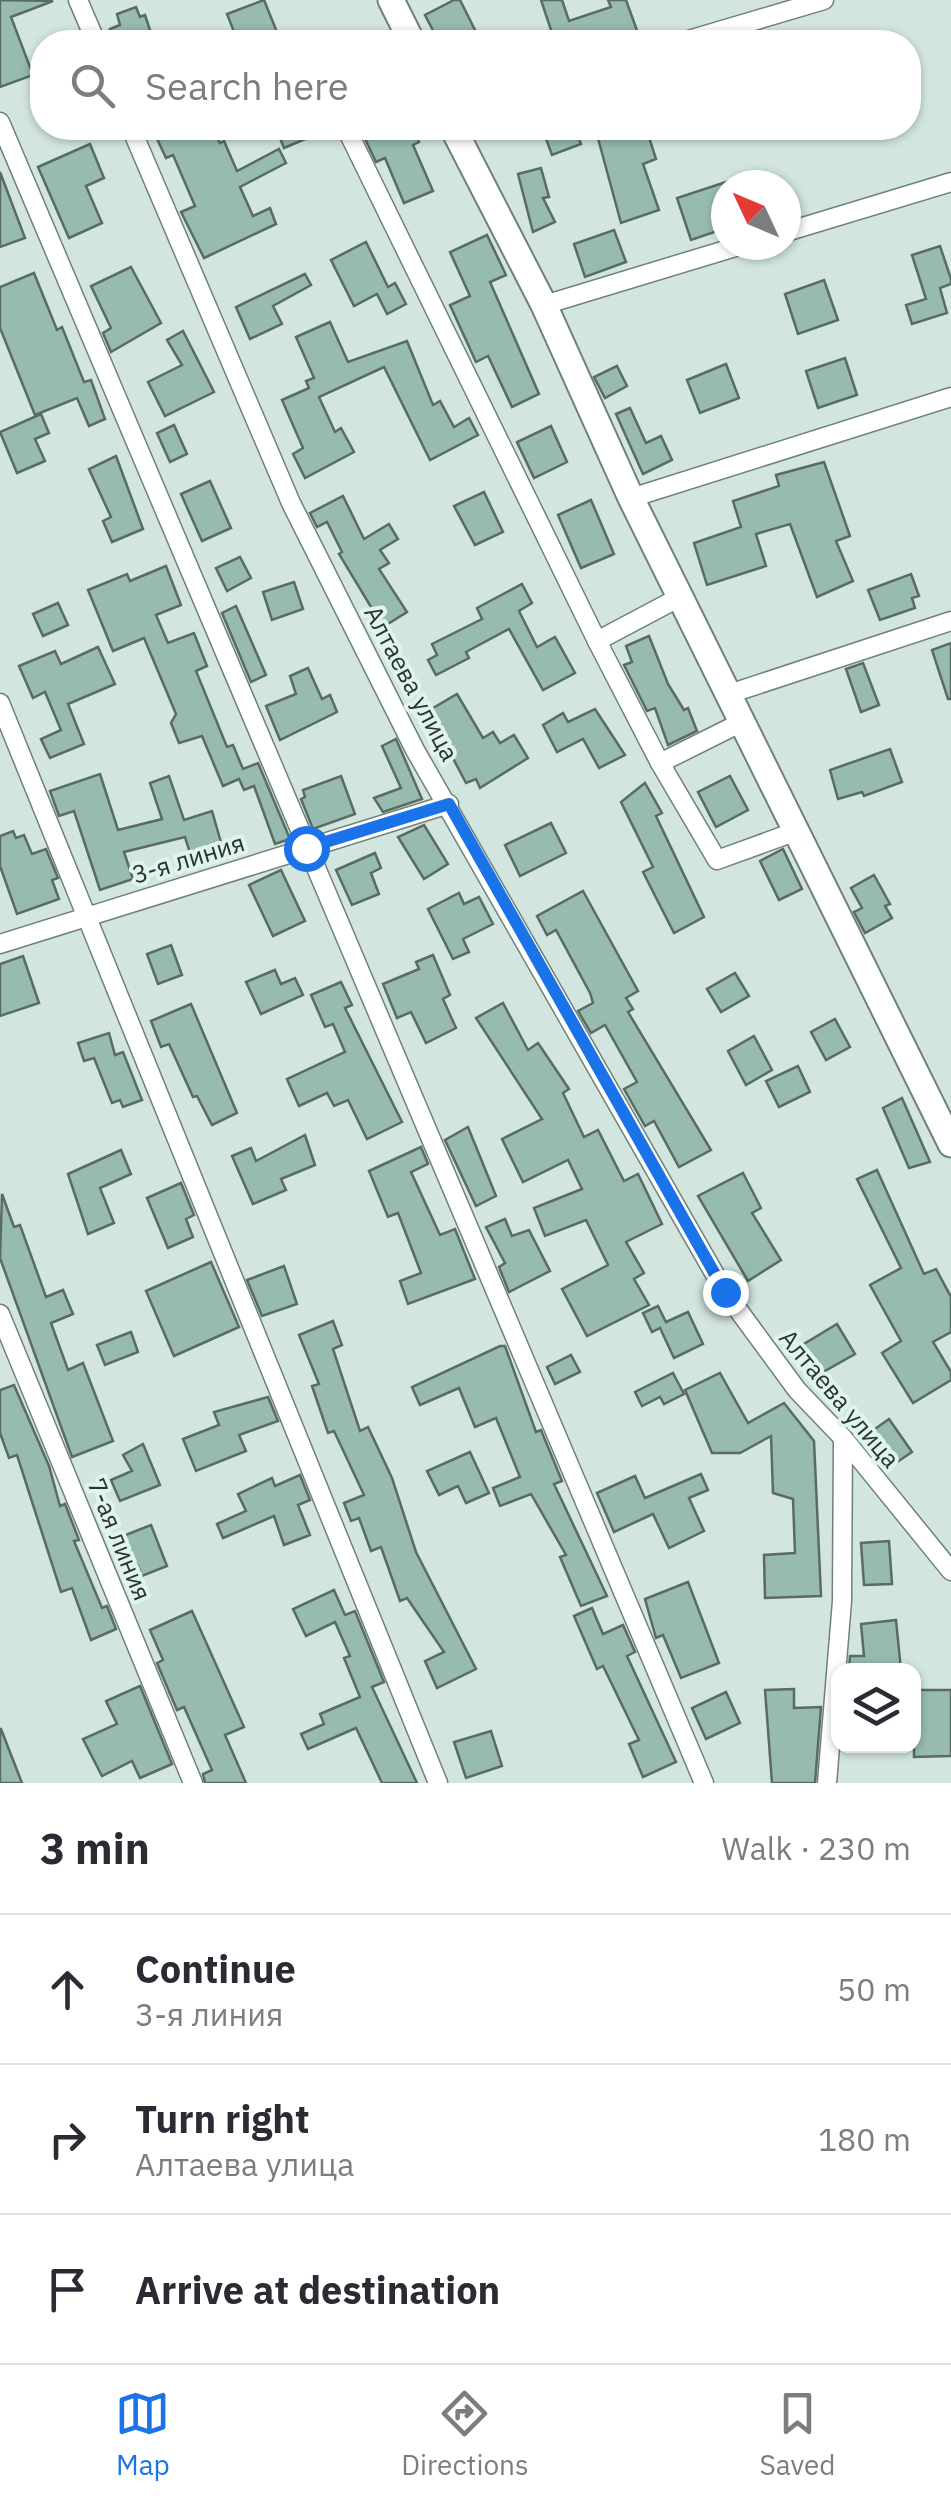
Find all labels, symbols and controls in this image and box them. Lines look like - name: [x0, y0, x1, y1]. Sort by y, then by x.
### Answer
- search box: [30, 30, 921, 140]
- icon: search: [65, 58, 120, 113]
- text: Search here: [145, 61, 349, 110]
- north arrow: [711, 170, 801, 260]
- street label: Алтаева улица: [357, 600, 467, 766]
- street label: 3-я линия: [128, 825, 248, 891]
- route start: [284, 826, 330, 872]
- route end: [703, 1270, 749, 1316]
- street label: Алтаева улица: [772, 1322, 908, 1474]
- street label: 7-ая линия: [81, 1473, 159, 1605]
- map controls: [831, 1663, 921, 1753]
- button: layers: [831, 1663, 921, 1753]
- text: 3 min: [40, 1821, 150, 1876]
- text: Walk · 230 m: [722, 1827, 911, 1869]
- text: Continue: [135, 1944, 296, 1993]
- icon: ahead: [40, 1962, 95, 2017]
- text: 50 m: [837, 1968, 911, 2010]
- text: 3-я линия: [135, 1993, 283, 2035]
- text: Turn right: [135, 2094, 310, 2143]
- icon: right: [40, 2112, 95, 2167]
- text: 180 m: [818, 2118, 911, 2160]
- text: Алтаева улица: [135, 2143, 354, 2185]
- icon: arrive: [40, 2262, 95, 2317]
- text: Arrive at destination: [135, 2265, 500, 2314]
- tab: Map: [115, 2386, 170, 2483]
- tab: Directions: [401, 2386, 529, 2483]
- tab: Saved: [759, 2386, 836, 2483]

